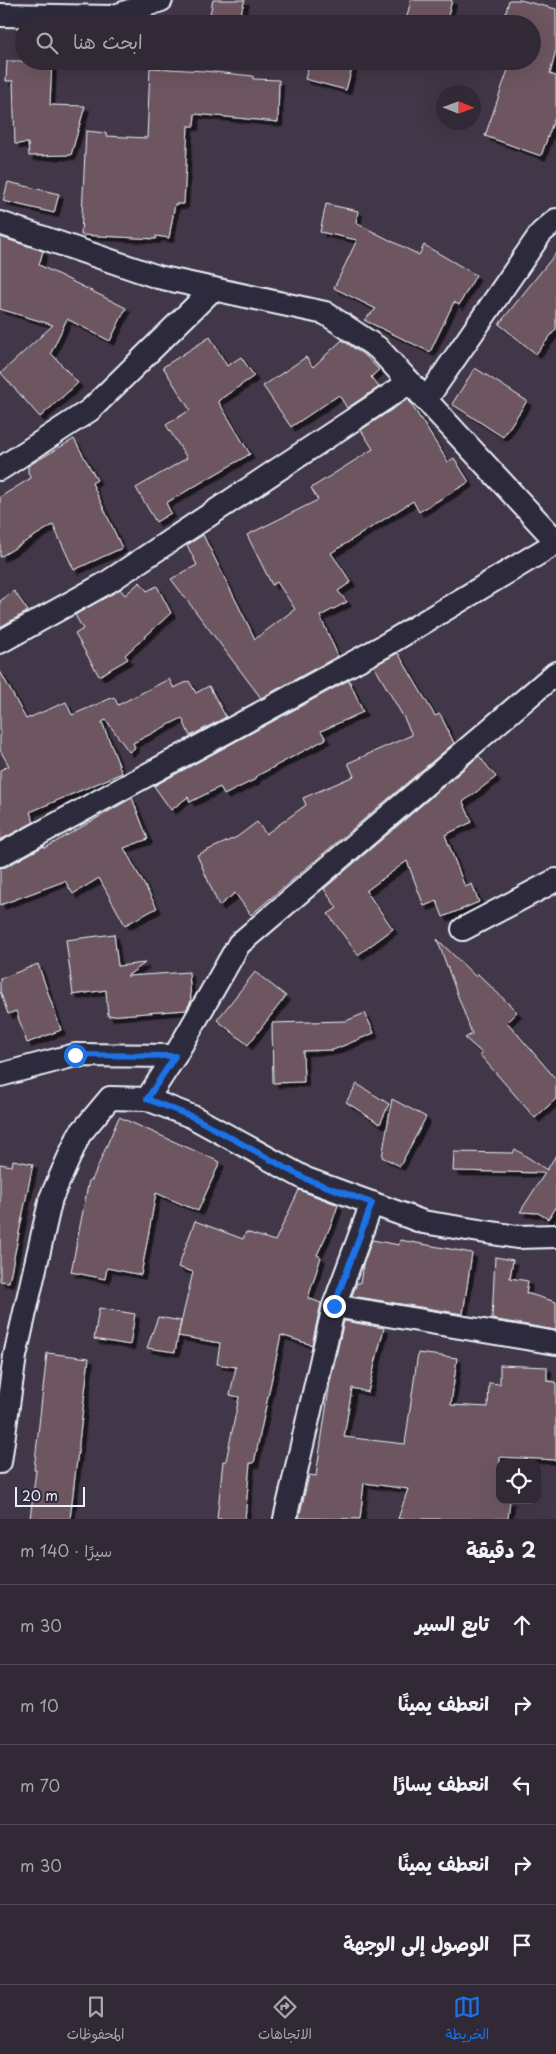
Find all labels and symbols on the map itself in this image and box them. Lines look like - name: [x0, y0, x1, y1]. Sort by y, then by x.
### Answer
- north arrow: [436, 85, 481, 130]
- route start: [64, 1044, 87, 1067]
- route end: [323, 1295, 346, 1318]
- scale bar: [15, 1484, 85, 1507]

